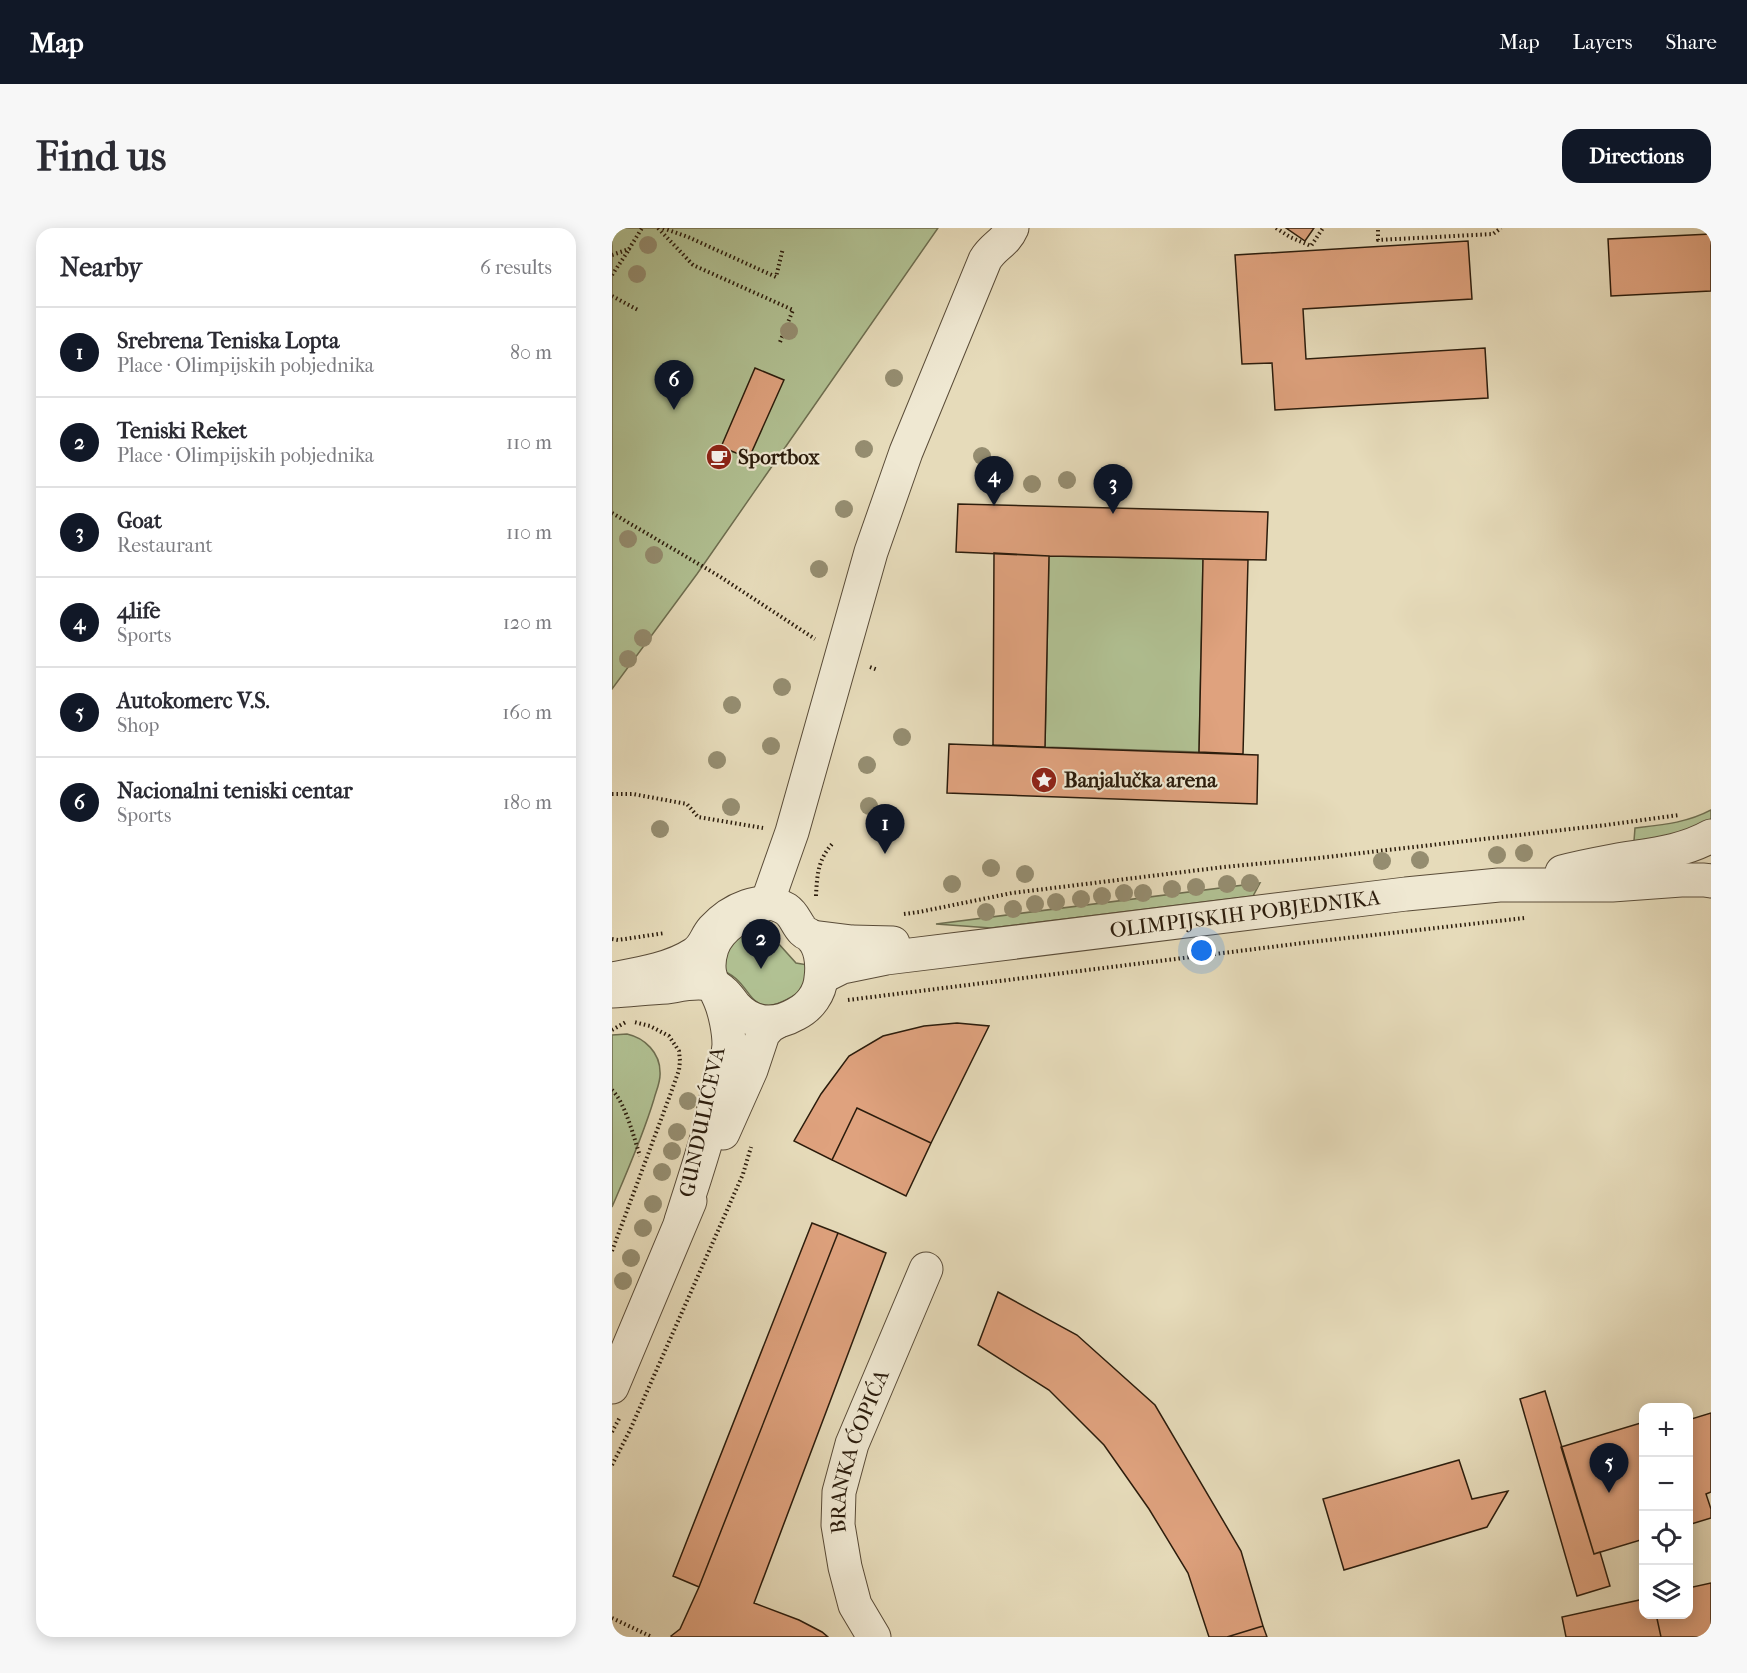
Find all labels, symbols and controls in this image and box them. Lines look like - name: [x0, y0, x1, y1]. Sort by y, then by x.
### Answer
- text: Map: [30, 26, 84, 59]
- text: Map: [1499, 30, 1540, 54]
- text: Layers: [1573, 30, 1632, 54]
- text: Share: [1665, 30, 1717, 54]
- button: Directions: [1562, 129, 1711, 183]
- text: Find us: [36, 132, 166, 181]
- text: Nearby: [60, 252, 142, 283]
- text: 6 results: [480, 256, 552, 279]
- text: Srebrena Teniska Lopta: [117, 328, 340, 354]
- text: 1: [76, 341, 83, 364]
- text: 80 m: [510, 341, 552, 364]
- text: Place · Olimpijskih pobjednika: [117, 354, 374, 377]
- pin: 6: [654, 360, 694, 410]
- text: Teniski Reket: [117, 418, 247, 444]
- text: 2: [74, 431, 85, 454]
- text: 110 m: [506, 431, 552, 454]
- cafe icon: Sportbox: [704, 442, 734, 472]
- text: Place · Olimpijskih pobjednika: [117, 444, 374, 467]
- place label: Sportbox: [738, 445, 820, 469]
- pin: 4: [974, 456, 1013, 506]
- pin: 3: [1094, 464, 1132, 514]
- text: Goat: [117, 508, 162, 534]
- text: 3: [75, 521, 84, 544]
- text: 110 m: [506, 521, 552, 544]
- text: Restaurant: [117, 534, 213, 557]
- text: 4life: [117, 598, 160, 624]
- text: 4: [74, 611, 85, 634]
- text: 120 m: [503, 611, 552, 634]
- text: Sports: [117, 624, 171, 647]
- text: Autokomerc V.S.: [117, 688, 270, 714]
- text: 5: [75, 701, 84, 724]
- text: 160 m: [502, 701, 552, 724]
- text: Shop: [117, 714, 159, 737]
- place icon: Banjalučka arena: [1029, 765, 1059, 795]
- place label: Banjalučka arena: [1064, 768, 1218, 792]
- text: Nacionalni teniski centar: [117, 778, 353, 804]
- text: 6: [74, 791, 85, 814]
- text: 180 m: [503, 791, 552, 814]
- text: Sports: [117, 804, 171, 827]
- pin: 1: [866, 804, 904, 854]
- street label: OLIMPIJSKIH POBJEDNIKA: [1108, 885, 1382, 942]
- pin: 2: [742, 920, 780, 969]
- your location: [1187, 936, 1216, 965]
- street label: GUNDULIĆEVA: [674, 1044, 730, 1199]
- street label: BRANKA ĆOPIĆA: [825, 1366, 894, 1535]
- map controls: [1639, 1403, 1693, 1619]
- button: +: [1639, 1403, 1693, 1457]
- pin: 5: [1590, 1444, 1628, 1493]
- button: −: [1639, 1457, 1693, 1511]
- button: locate: [1639, 1511, 1693, 1565]
- button: layers: [1639, 1565, 1693, 1619]

